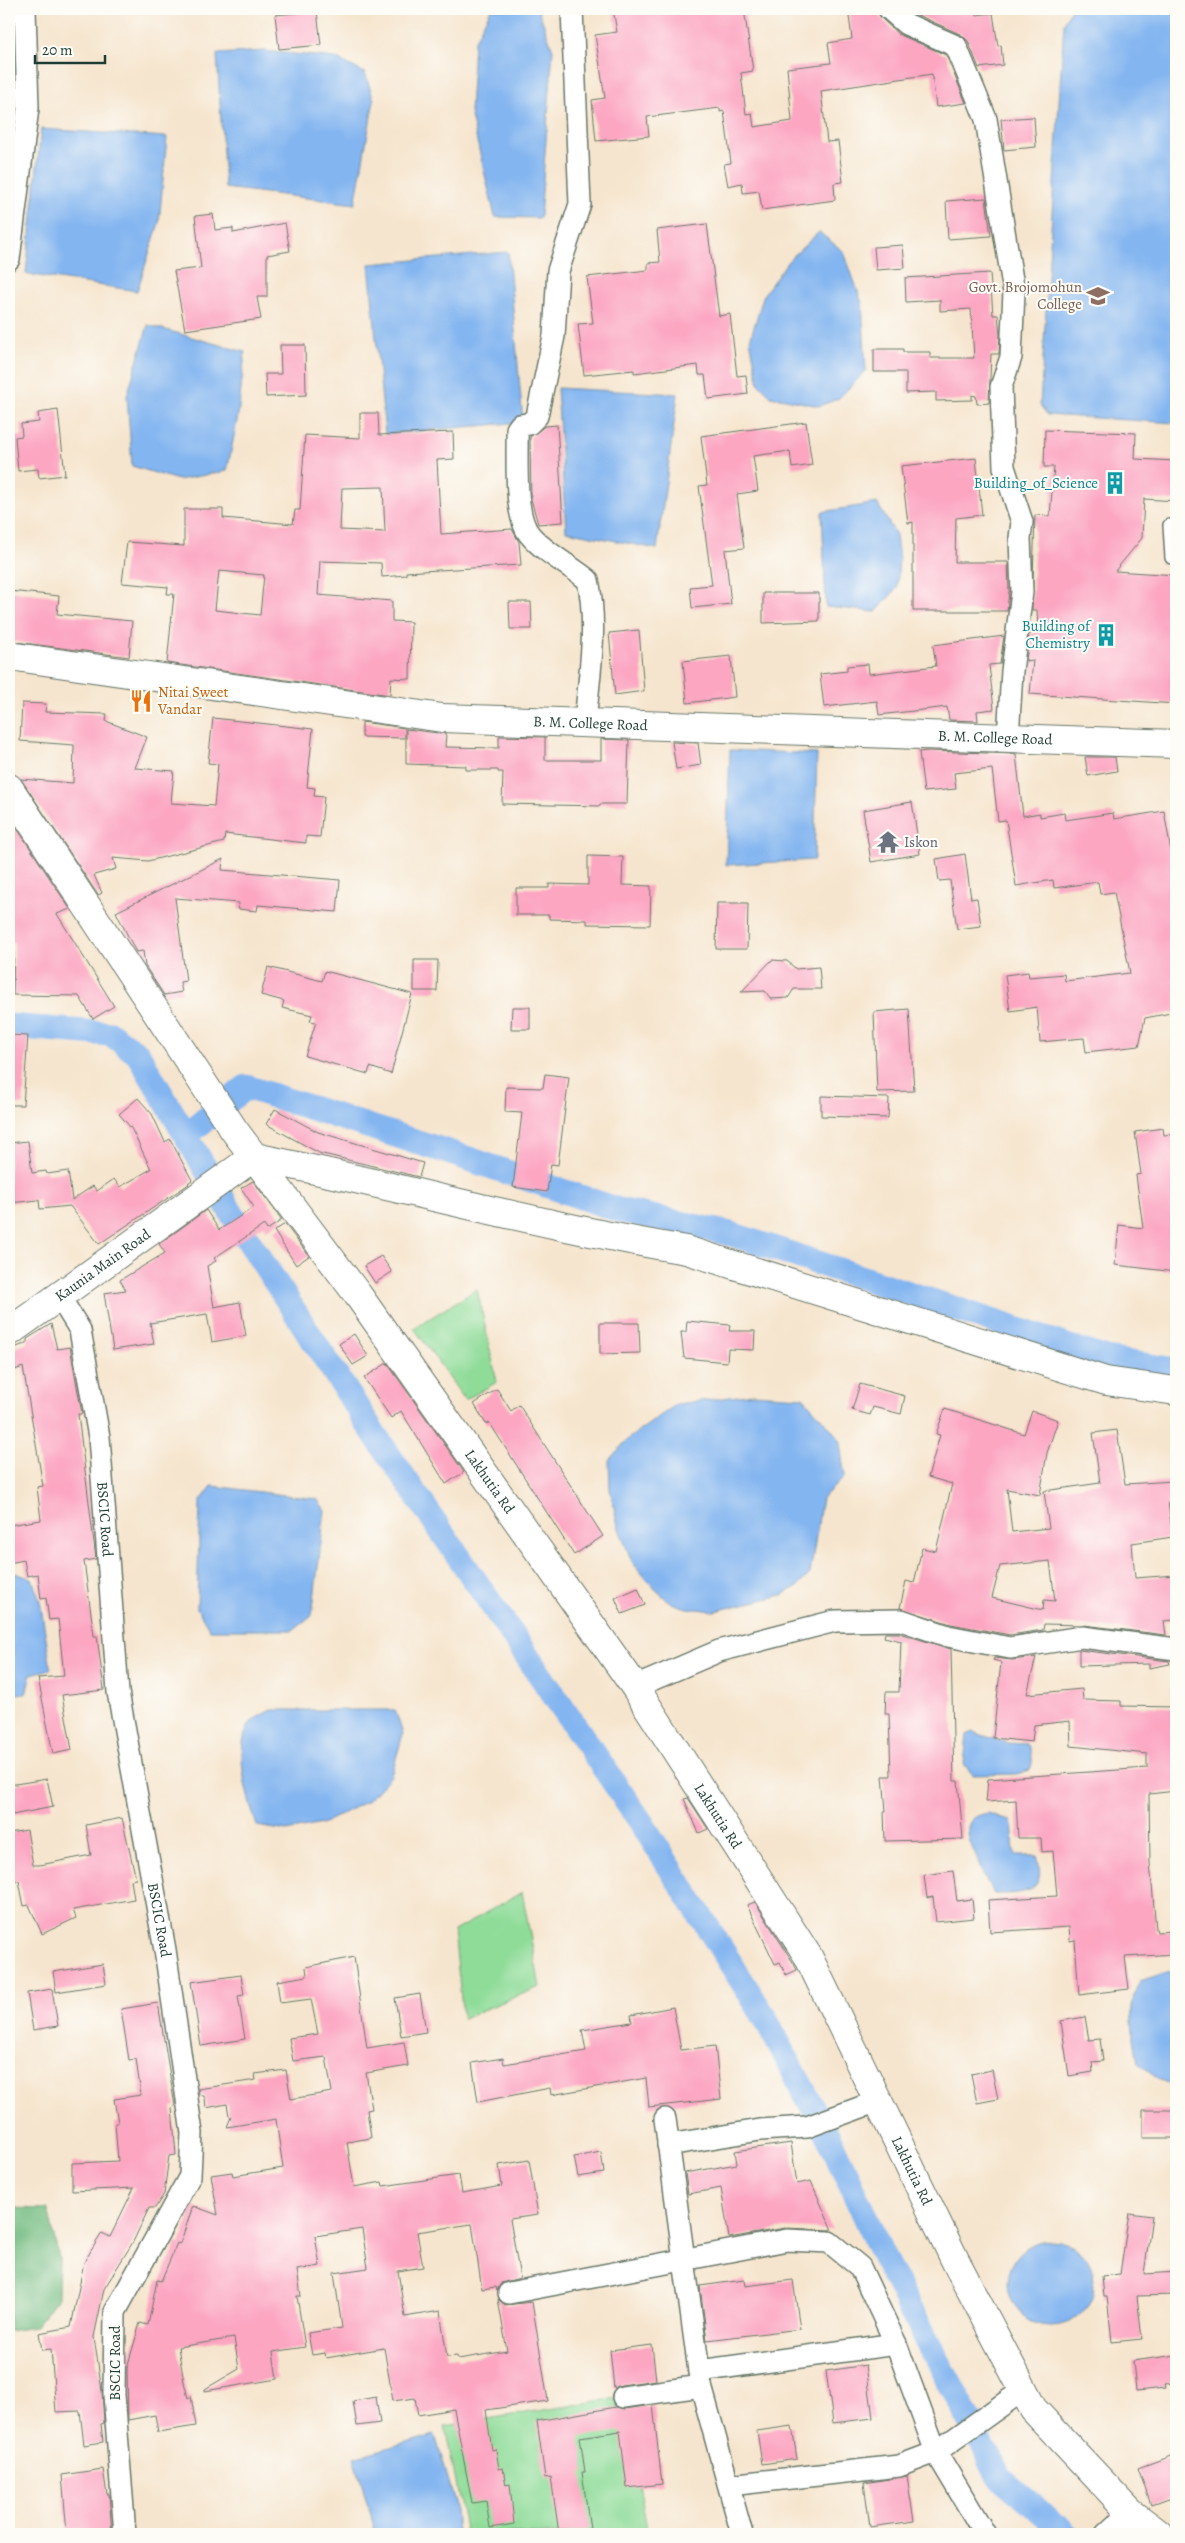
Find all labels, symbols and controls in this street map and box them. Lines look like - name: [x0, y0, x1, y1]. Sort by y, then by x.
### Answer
- scale bar: [35, 32, 105, 64]
- text: 20 m: [42, 40, 73, 60]
- place label: Govt. Brojomohun College: [969, 277, 1082, 314]
- school or university icon: Govt. Brojomohun College: [1085, 283, 1111, 309]
- building icon: Building_of_Science: [1102, 470, 1128, 496]
- place label: Building_of_Science: [974, 473, 1098, 493]
- place label: Building of Chemistry: [1022, 616, 1092, 653]
- building icon: Building of Chemistry: [1093, 622, 1119, 648]
- place label: Nitai Sweet Vandar: [157, 682, 228, 719]
- restaurant icon: Nitai Sweet Vandar: [128, 688, 154, 714]
- street label: B. M. College Road: [533, 711, 649, 735]
- street label: B. M. College Road: [938, 726, 1054, 750]
- temple icon: Iskon: [875, 829, 901, 855]
- place label: Iskon: [904, 832, 938, 852]
- street label: Kaunia Main Road: [51, 1224, 155, 1306]
- street label: Lakhutia Rd: [460, 1445, 520, 1518]
- street label: BSCIC Road: [92, 1481, 118, 1558]
- street label: Lakhutia Rd: [689, 1779, 747, 1853]
- street label: BSCIC Road: [143, 1881, 176, 1959]
- street label: Lakhutia Rd: [887, 2133, 937, 2209]
- street label: BSCIC Road: [105, 2324, 125, 2401]

